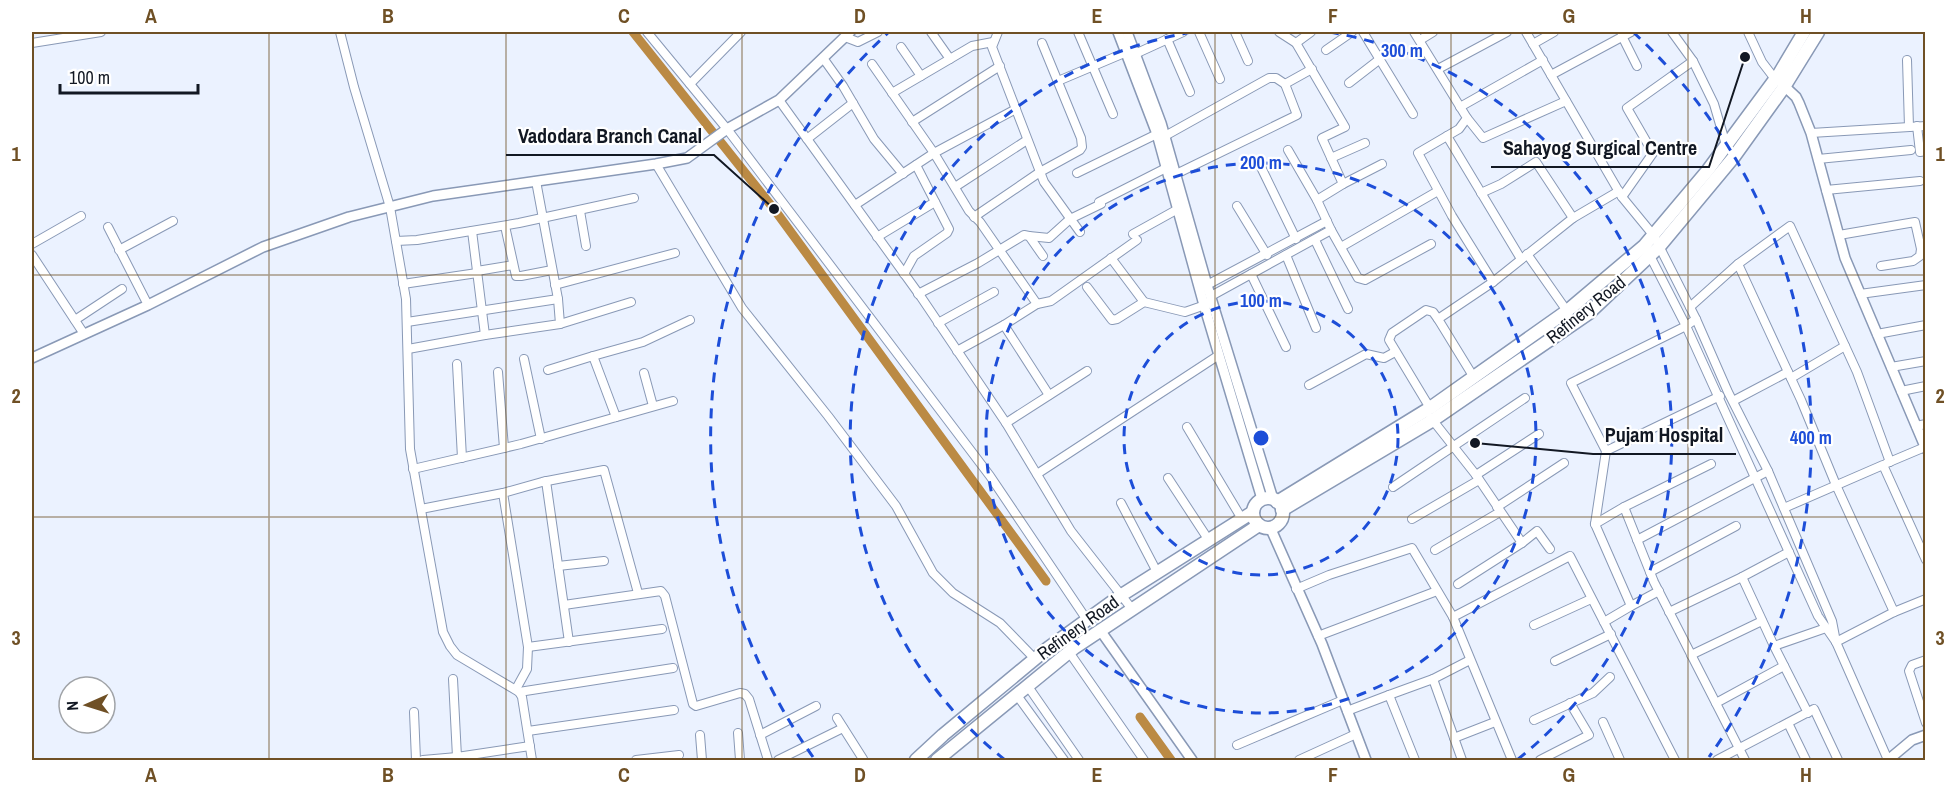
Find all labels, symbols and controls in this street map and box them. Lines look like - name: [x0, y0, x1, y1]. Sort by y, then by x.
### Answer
- text: A: [145, 2, 157, 29]
- text: B: [382, 2, 394, 29]
- text: C: [618, 2, 630, 29]
- text: D: [854, 2, 866, 29]
- text: E: [1092, 2, 1103, 29]
- text: F: [1328, 2, 1338, 29]
- text: G: [1563, 2, 1575, 29]
- text: H: [1800, 2, 1812, 29]
- text: 300 m: [1381, 38, 1423, 63]
- scale bar: [60, 57, 198, 95]
- text: 100 m: [69, 65, 110, 90]
- callout: Vadodara Branch Canal: [506, 117, 714, 155]
- text: Vadodara Branch Canal: [518, 122, 702, 149]
- callout: Sahayog Surgical Centre: [1491, 129, 1709, 167]
- text: Sahayog Surgical Centre: [1503, 134, 1697, 161]
- text: 1: [11, 140, 21, 167]
- text: 1: [1935, 140, 1945, 167]
- text: 200 m: [1240, 150, 1282, 175]
- street label: Refinery Road: [1541, 270, 1631, 349]
- text: 100 m: [1240, 288, 1282, 313]
- text: 2: [11, 382, 21, 409]
- text: 2: [1935, 382, 1945, 409]
- callout: Pujam Hospital: [1593, 416, 1736, 454]
- text: Pujam Hospital: [1605, 421, 1723, 448]
- text: 400 m: [1790, 425, 1832, 450]
- centre of rings: [1251, 428, 1271, 448]
- street label: Refinery Road: [1032, 590, 1124, 666]
- text: 3: [11, 624, 21, 651]
- text: 3: [1935, 624, 1945, 651]
- north arrow: [57, 675, 117, 735]
- text: N: [61, 700, 83, 711]
- text: A: [145, 761, 157, 788]
- text: B: [382, 761, 394, 788]
- text: C: [618, 761, 630, 788]
- text: D: [854, 761, 866, 788]
- text: E: [1092, 761, 1103, 788]
- text: F: [1328, 761, 1338, 788]
- text: G: [1563, 761, 1575, 788]
- text: H: [1800, 761, 1812, 788]

